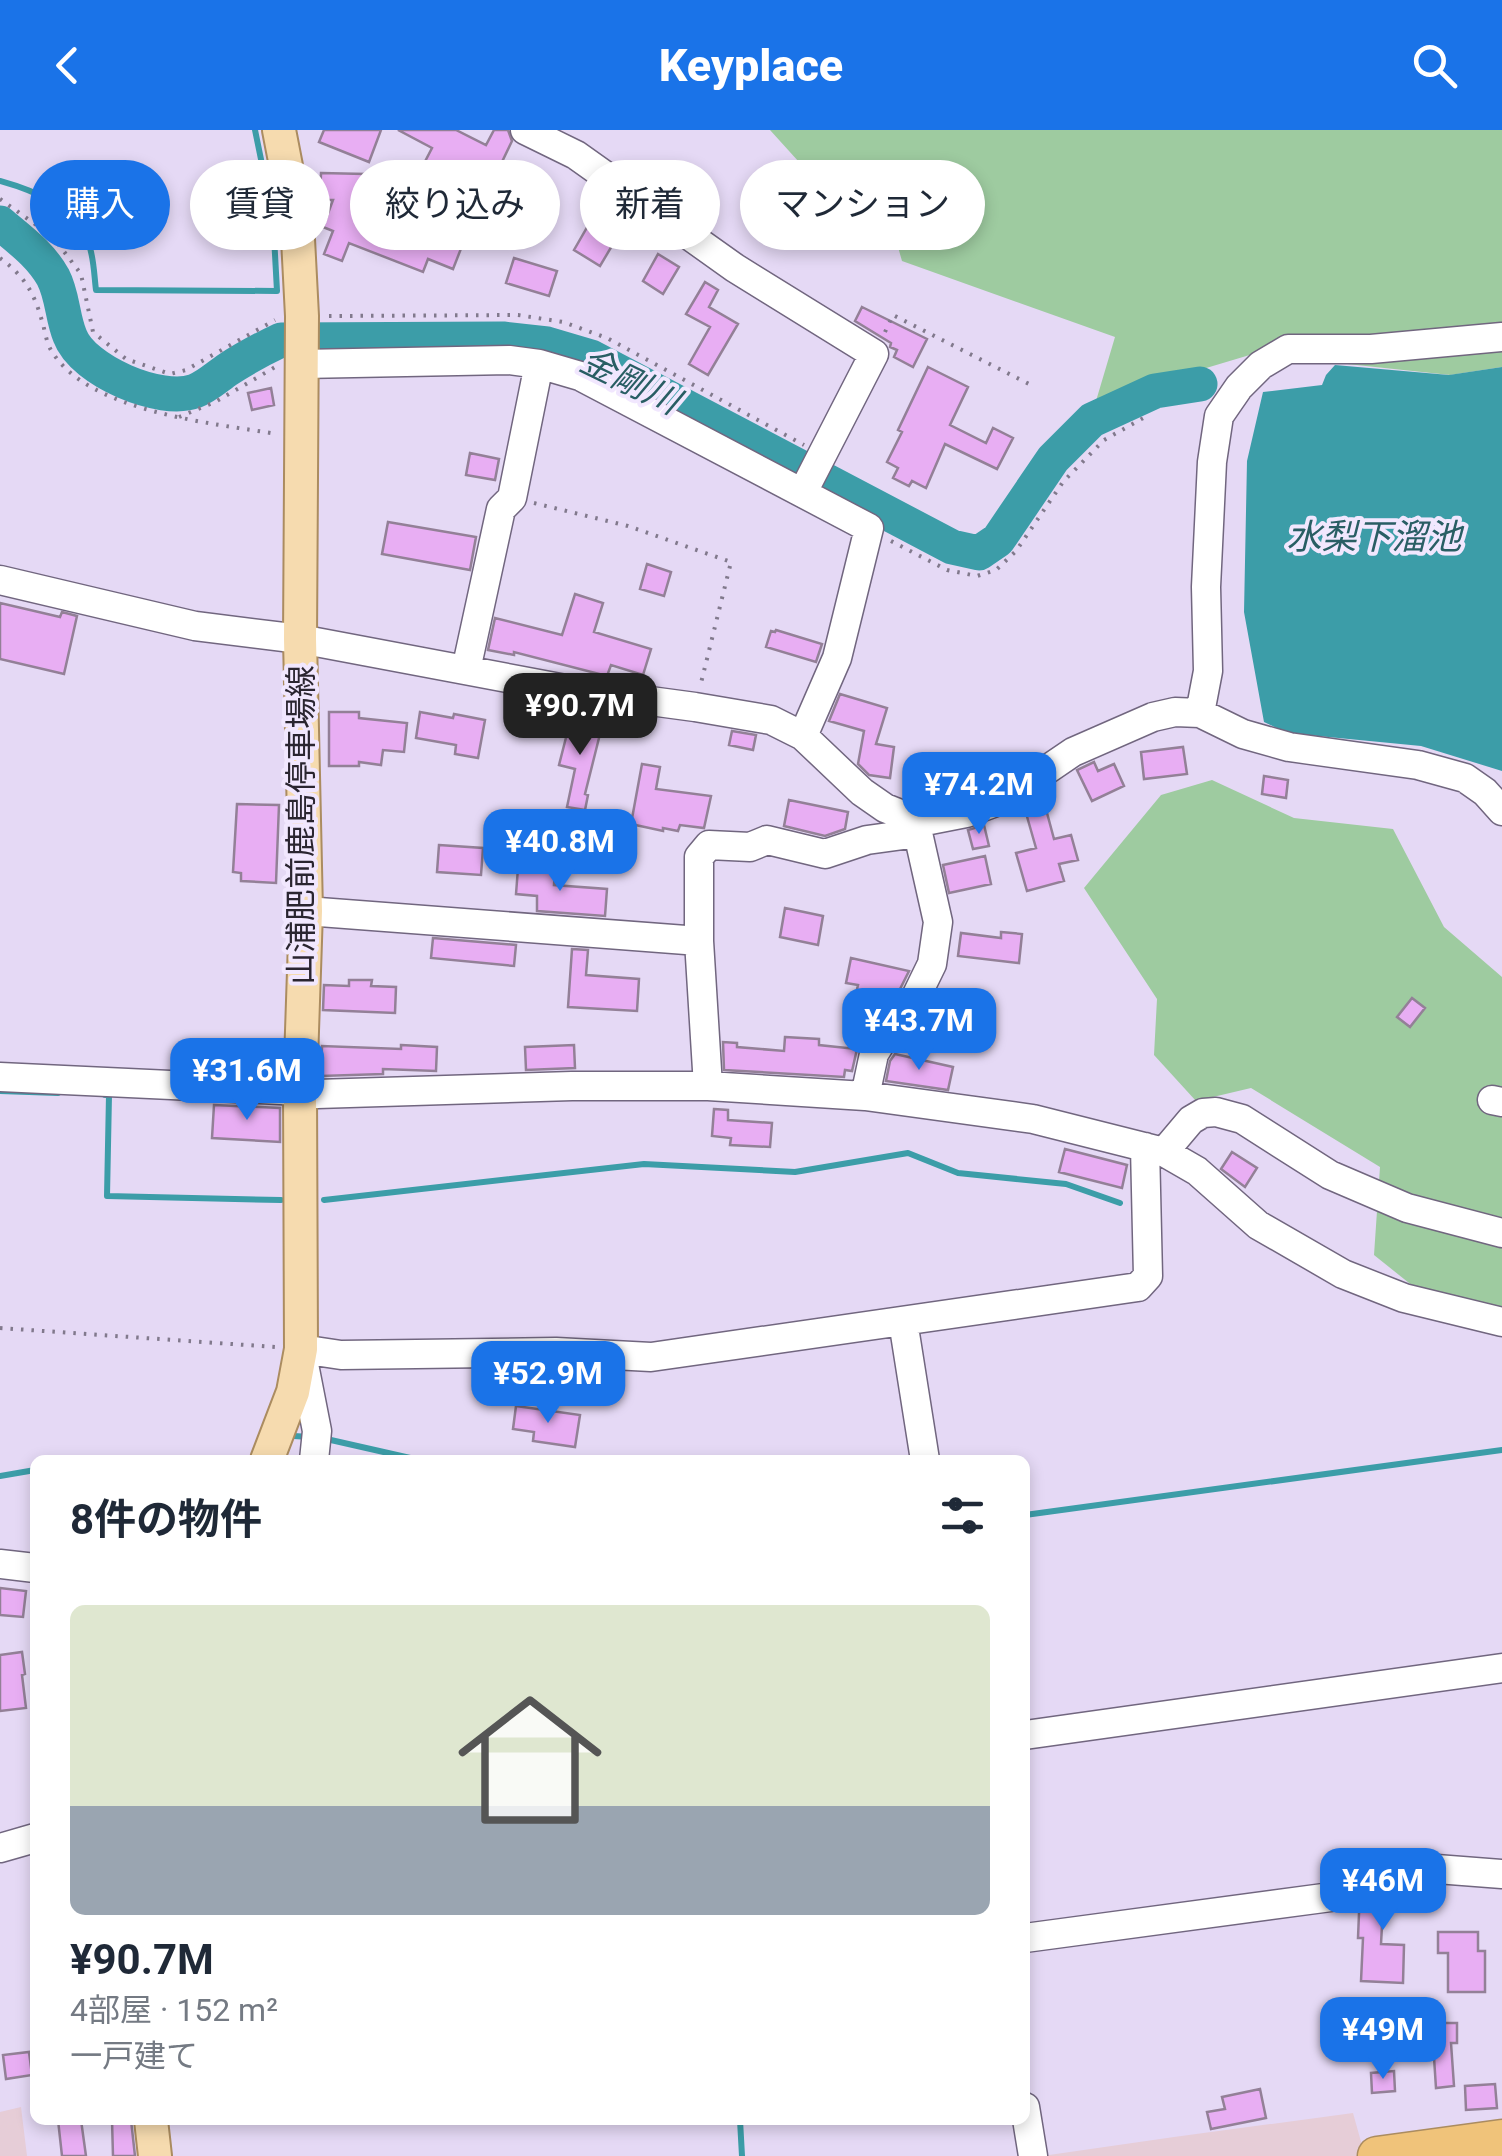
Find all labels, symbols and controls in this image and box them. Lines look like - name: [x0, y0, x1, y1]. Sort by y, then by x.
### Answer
- icon: back: [40, 38, 95, 93]
- icon: search: [1407, 38, 1462, 93]
- text: Keyplace: [659, 39, 843, 92]
- chip: 購入: [30, 160, 170, 250]
- chip: 賃貸: [190, 160, 330, 250]
- chip: 絞り込み: [350, 160, 560, 250]
- chip: 新着: [580, 160, 720, 250]
- chip: マンション: [740, 160, 985, 250]
- water label: 金剛川: [574, 340, 690, 425]
- water label: 水梨下溜池: [1286, 517, 1464, 558]
- street label: 山浦肥前鹿島停車場線: [282, 665, 320, 985]
- pin: ¥90.7M: [499, 673, 661, 758]
- text: ¥90.7M: [525, 686, 635, 724]
- pin: ¥74.2M: [898, 752, 1060, 837]
- text: ¥74.2M: [924, 765, 1034, 803]
- pin: ¥40.8M: [479, 809, 641, 894]
- text: ¥40.8M: [505, 822, 615, 860]
- pin: ¥43.7M: [838, 988, 1000, 1073]
- text: ¥43.7M: [864, 1001, 974, 1039]
- pin: ¥31.6M: [166, 1038, 328, 1123]
- text: ¥31.6M: [192, 1051, 302, 1089]
- pin: ¥52.9M: [467, 1341, 629, 1426]
- text: ¥52.9M: [493, 1354, 603, 1392]
- icon: filters: [935, 1488, 990, 1543]
- text: 8件の物件: [70, 1495, 262, 1544]
- icon: home: [440, 1670, 620, 1850]
- pin: ¥46M: [1324, 1848, 1442, 1933]
- text: ¥46M: [1342, 1861, 1424, 1899]
- text: ¥90.7M: [70, 1935, 214, 1984]
- text: 4部屋 · 152 m²: [70, 1991, 278, 2029]
- pin: ¥49M: [1324, 1997, 1442, 2082]
- text: ¥49M: [1342, 2010, 1424, 2048]
- text: 一戸建て: [70, 2037, 198, 2075]

